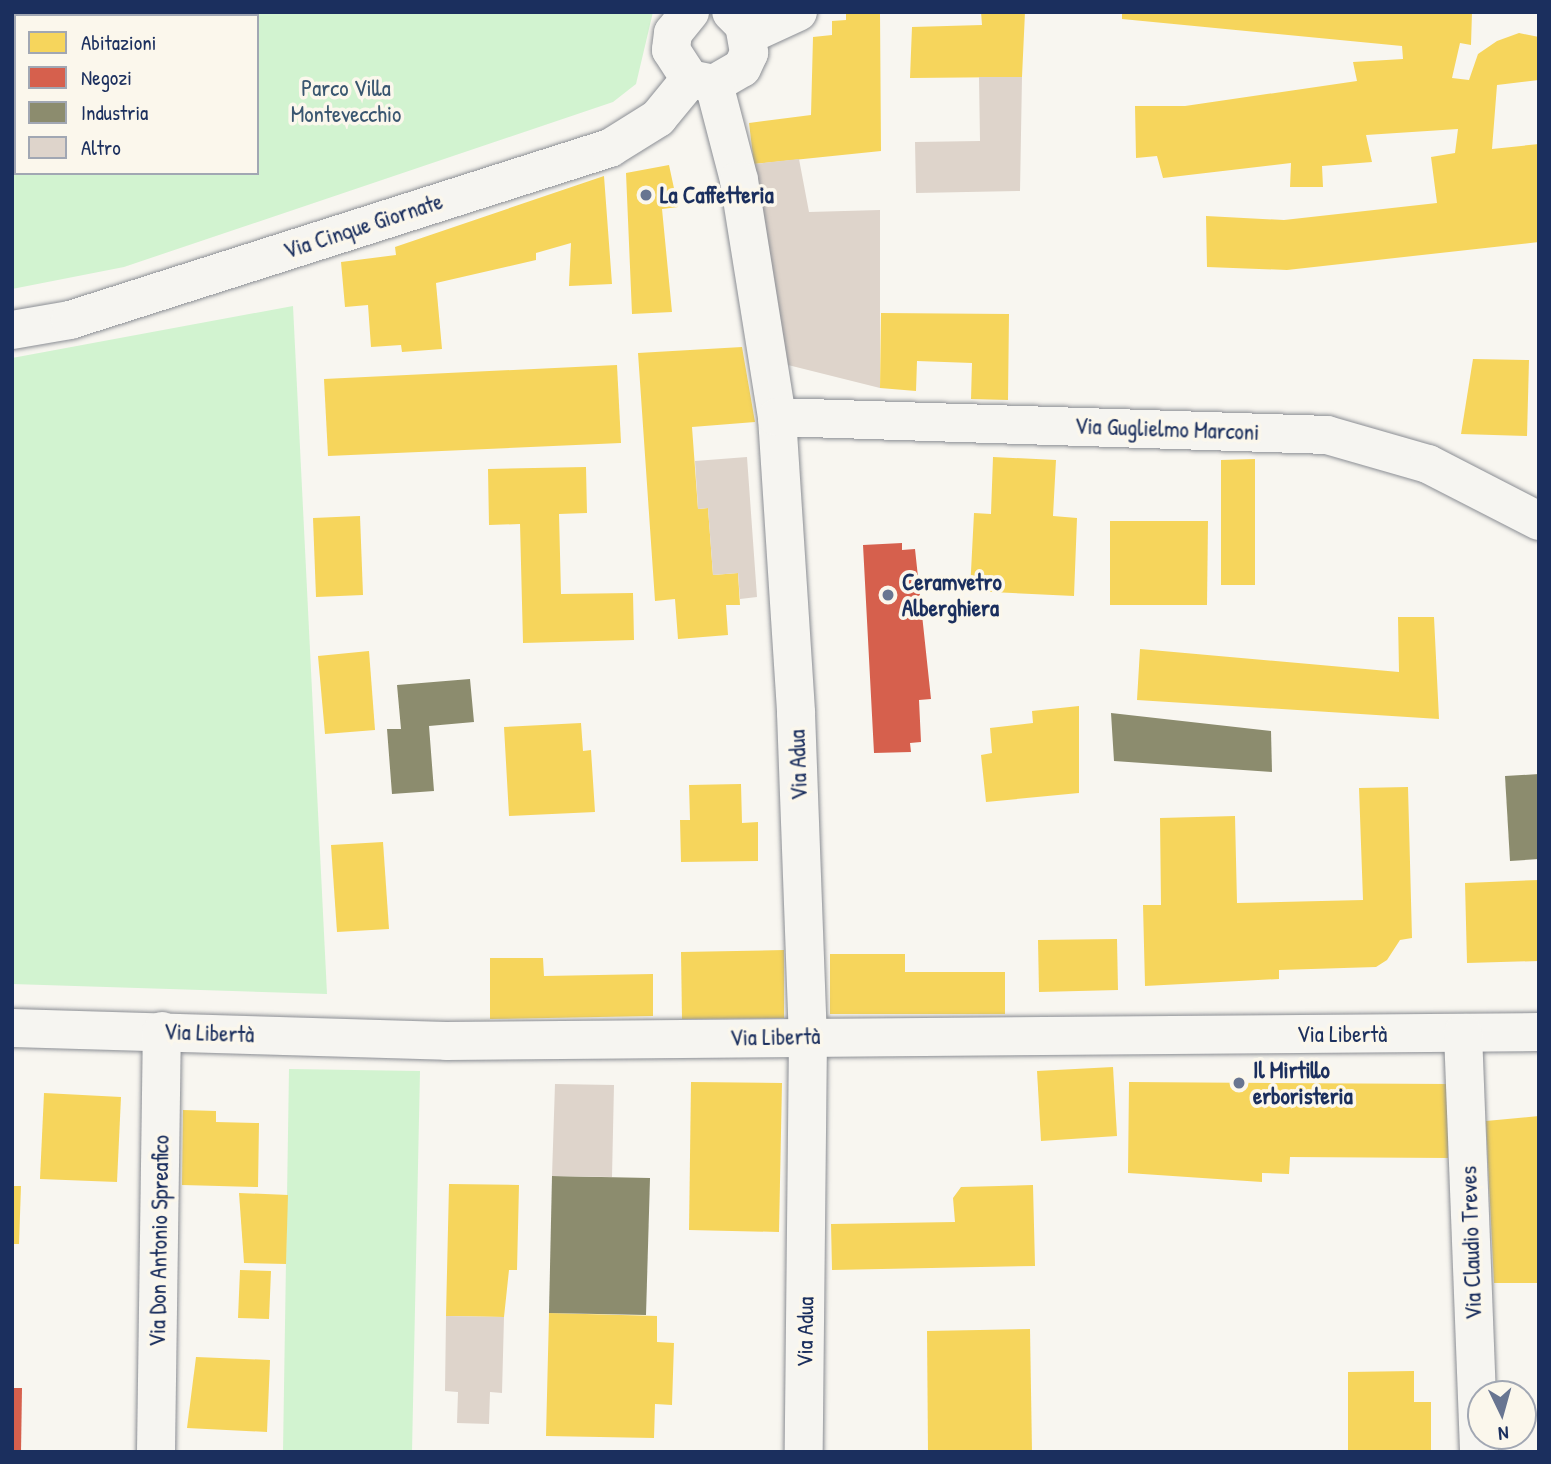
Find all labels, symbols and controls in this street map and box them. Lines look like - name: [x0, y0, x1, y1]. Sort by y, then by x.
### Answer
- legend: [14, 14, 259, 175]
- text: Abitazioni: [81, 28, 156, 57]
- text: Negozi: [81, 63, 132, 92]
- park label: Parco Villa Montevecchio: [291, 74, 401, 128]
- text: Industria: [81, 98, 148, 127]
- text: Altro: [81, 133, 121, 162]
- place label: La Caffetteria: [660, 181, 774, 209]
- street label: Via Cinque Giornate: [280, 187, 446, 265]
- marker: La Caffetteria: [638, 187, 654, 203]
- street label: Via Guglielmo Marconi: [1074, 412, 1260, 446]
- place label: Ceramvetro Alberghiera: [902, 568, 1002, 622]
- marker: Ceramvetro Alberghiera: [880, 587, 896, 603]
- street label: Via Adua: [783, 729, 813, 801]
- street label: Via Libertà: [163, 1018, 255, 1048]
- street label: Via Libertà: [1297, 1020, 1387, 1048]
- street label: Via Libertà: [730, 1022, 820, 1052]
- place label: Il Mirtillo erboristeria: [1253, 1056, 1353, 1110]
- marker: Il Mirtillo erboristeria: [1231, 1075, 1247, 1091]
- street label: Via Don Antonio Spreafico: [143, 1135, 175, 1347]
- street label: Via Claudio Treves: [1455, 1166, 1487, 1320]
- street label: Via Adua: [791, 1296, 819, 1368]
- north arrow: [1467, 1380, 1537, 1450]
- text: N: [1497, 1421, 1510, 1447]

